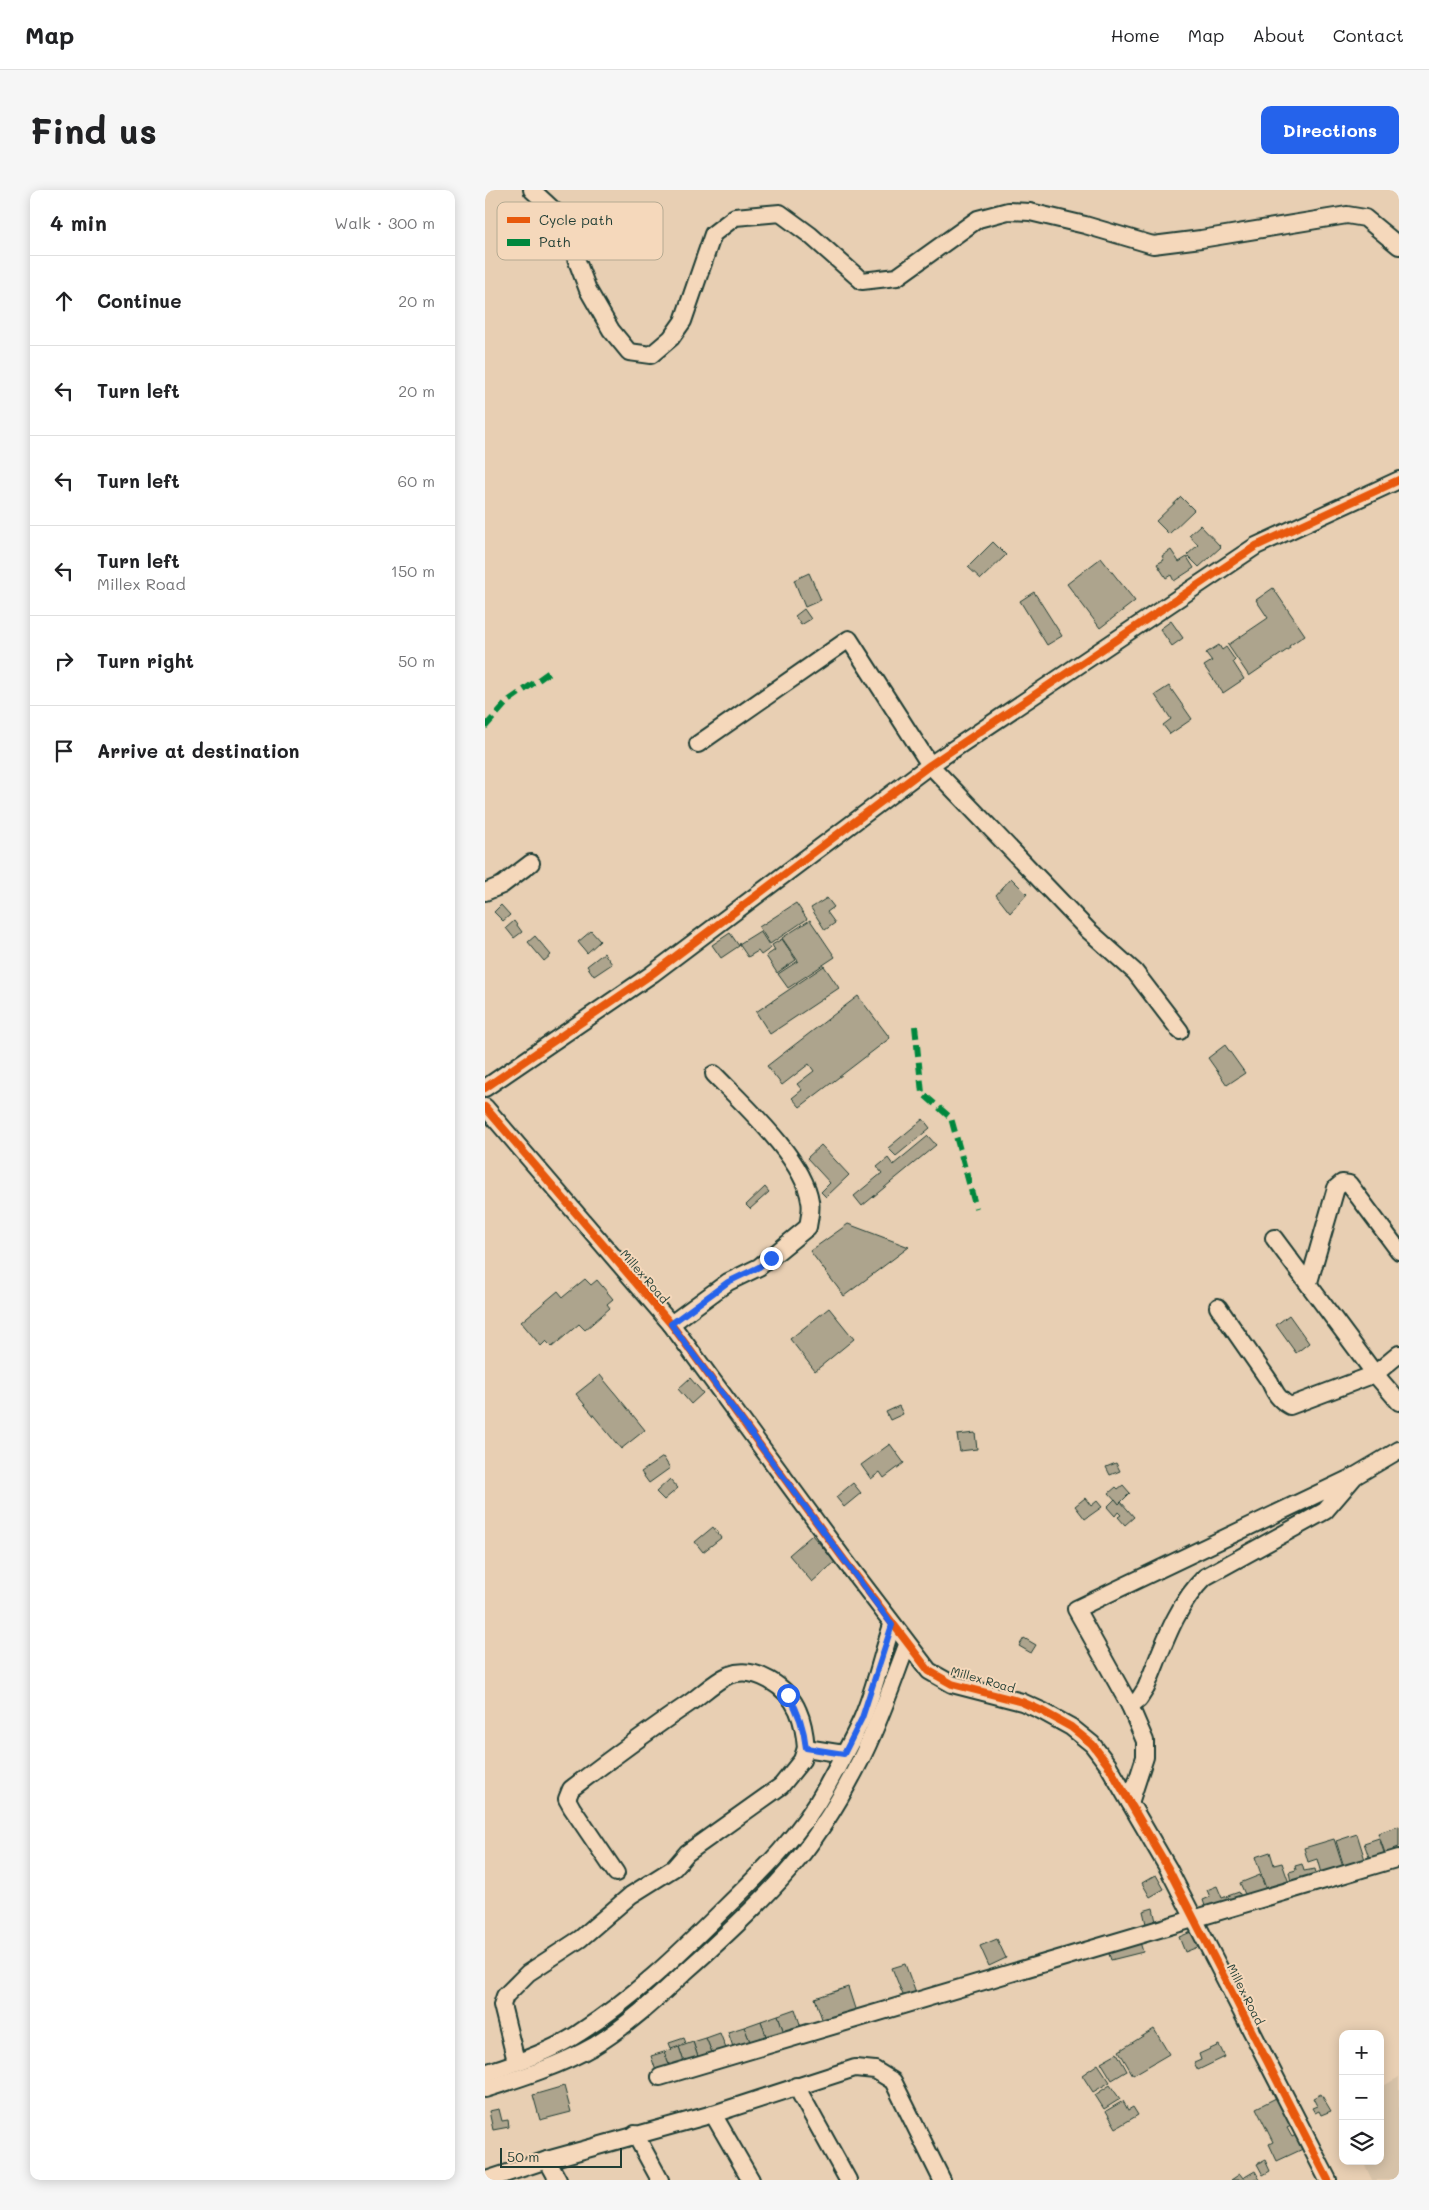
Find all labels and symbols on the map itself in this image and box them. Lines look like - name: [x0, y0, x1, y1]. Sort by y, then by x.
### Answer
- legend: [497, 202, 663, 260]
- text: Cycle path: [539, 210, 613, 229]
- text: Path: [539, 232, 570, 251]
- street label: Millex Road: [617, 1246, 673, 1307]
- route end: [760, 1247, 783, 1270]
- street label: Millex Road: [949, 1662, 1018, 1696]
- route start: [777, 1684, 800, 1707]
- street label: Millex Road: [1224, 1961, 1268, 2028]
- scale bar: [500, 2145, 623, 2168]

